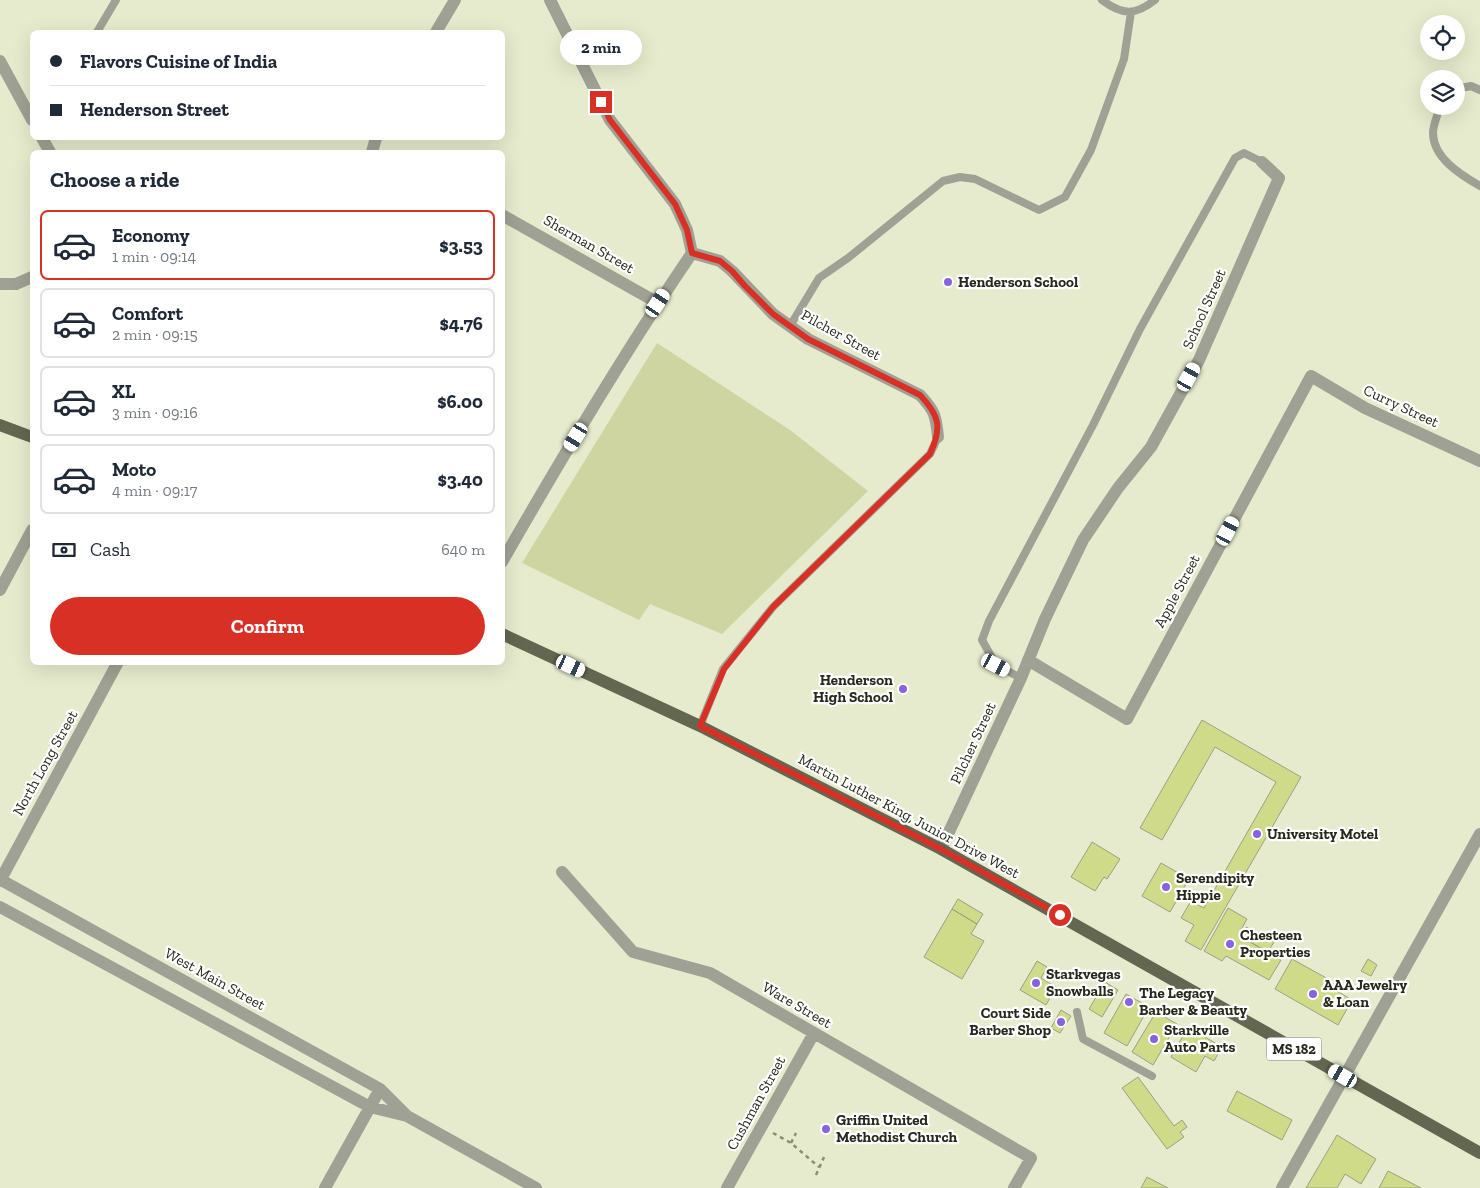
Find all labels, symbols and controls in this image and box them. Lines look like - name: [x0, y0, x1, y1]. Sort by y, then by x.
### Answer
- map controls: [1420, 15, 1465, 115]
- button: locate: [1420, 15, 1465, 60]
- callout: 2 min: [560, 29, 642, 64]
- text: 2 min: [581, 38, 621, 57]
- text: Flavors Cuisine of India: [80, 50, 277, 73]
- button: layers: [1420, 70, 1465, 115]
- route end: [590, 91, 612, 113]
- text: Henderson Street: [80, 98, 229, 121]
- text: Choose a ride: [50, 166, 180, 193]
- street label: Sherman Street: [541, 211, 638, 277]
- icon: car: [52, 223, 97, 268]
- text: Economy: [112, 224, 190, 247]
- text: $3.53: [439, 234, 483, 257]
- text: 1 min · 09:14: [112, 247, 196, 266]
- street label: School Street: [1178, 266, 1230, 352]
- place label: Henderson School: [958, 273, 1078, 291]
- marker: Henderson School: [942, 276, 954, 288]
- car: [643, 286, 672, 320]
- icon: car: [52, 301, 97, 346]
- text: Comfort: [112, 302, 183, 325]
- street label: Pilcher Street: [798, 306, 884, 364]
- text: $4.76: [439, 312, 483, 335]
- text: 2 min · 09:15: [112, 325, 198, 344]
- car: [1175, 360, 1202, 394]
- icon: car: [52, 379, 97, 424]
- text: XL: [112, 380, 135, 403]
- street label: Curry Street: [1361, 381, 1442, 431]
- text: $6.00: [437, 390, 483, 413]
- text: 3 min · 09:16: [112, 403, 198, 422]
- car: [561, 420, 590, 454]
- icon: car: [52, 457, 97, 502]
- text: Moto: [112, 458, 156, 481]
- text: $3.40: [437, 468, 483, 491]
- text: 4 min · 09:17: [112, 481, 197, 500]
- car: [1214, 514, 1241, 548]
- icon: cash: [50, 536, 78, 564]
- text: Cash: [90, 538, 130, 561]
- text: 640 m: [441, 540, 485, 559]
- street label: Apple Street: [1150, 551, 1204, 631]
- button: Confirm: [50, 597, 485, 655]
- car: [979, 652, 1012, 678]
- car: [554, 653, 587, 679]
- place label: Henderson High School: [813, 671, 893, 706]
- marker: Henderson High School: [897, 683, 909, 695]
- street label: Pilcher Street: [946, 699, 1000, 787]
- street label: North Long Street: [9, 707, 82, 819]
- street label: Martin Luther King, Junior Drive West: [795, 750, 1023, 882]
- place label: University Motel: [1267, 825, 1378, 843]
- marker: University Motel: [1251, 828, 1263, 840]
- place label: Serendipity Hippie: [1176, 869, 1254, 904]
- marker: Serendipity Hippie: [1160, 881, 1172, 893]
- route start: [1049, 904, 1071, 926]
- place label: Chesteen Properties: [1240, 926, 1311, 961]
- marker: Chesteen Properties: [1224, 938, 1236, 950]
- street label: West Main Street: [162, 944, 269, 1014]
- place label: Starkvegas Snowballs: [1046, 965, 1121, 1000]
- place label: AAA Jewelry & Loan: [1323, 976, 1407, 1011]
- marker: Starkvegas Snowballs: [1030, 977, 1042, 989]
- street label: Ware Street: [759, 978, 835, 1032]
- place label: The Legacy Barber & Beauty: [1139, 984, 1247, 1019]
- marker: AAA Jewelry & Loan: [1307, 988, 1319, 1000]
- marker: The Legacy Barber & Beauty: [1123, 996, 1135, 1008]
- place label: Court Side Barber Shop: [969, 1004, 1051, 1039]
- marker: Court Side Barber Shop: [1055, 1016, 1067, 1028]
- place label: Starkville Auto Parts: [1164, 1021, 1236, 1056]
- marker: Starkville Auto Parts: [1148, 1033, 1160, 1045]
- road number: MS 182: [1266, 1038, 1322, 1060]
- street label: Cushman Street: [723, 1052, 789, 1153]
- car: [1326, 1062, 1359, 1090]
- place label: Griffin United Methodist Church: [836, 1111, 958, 1146]
- marker: Griffin United Methodist Church: [820, 1123, 832, 1135]

